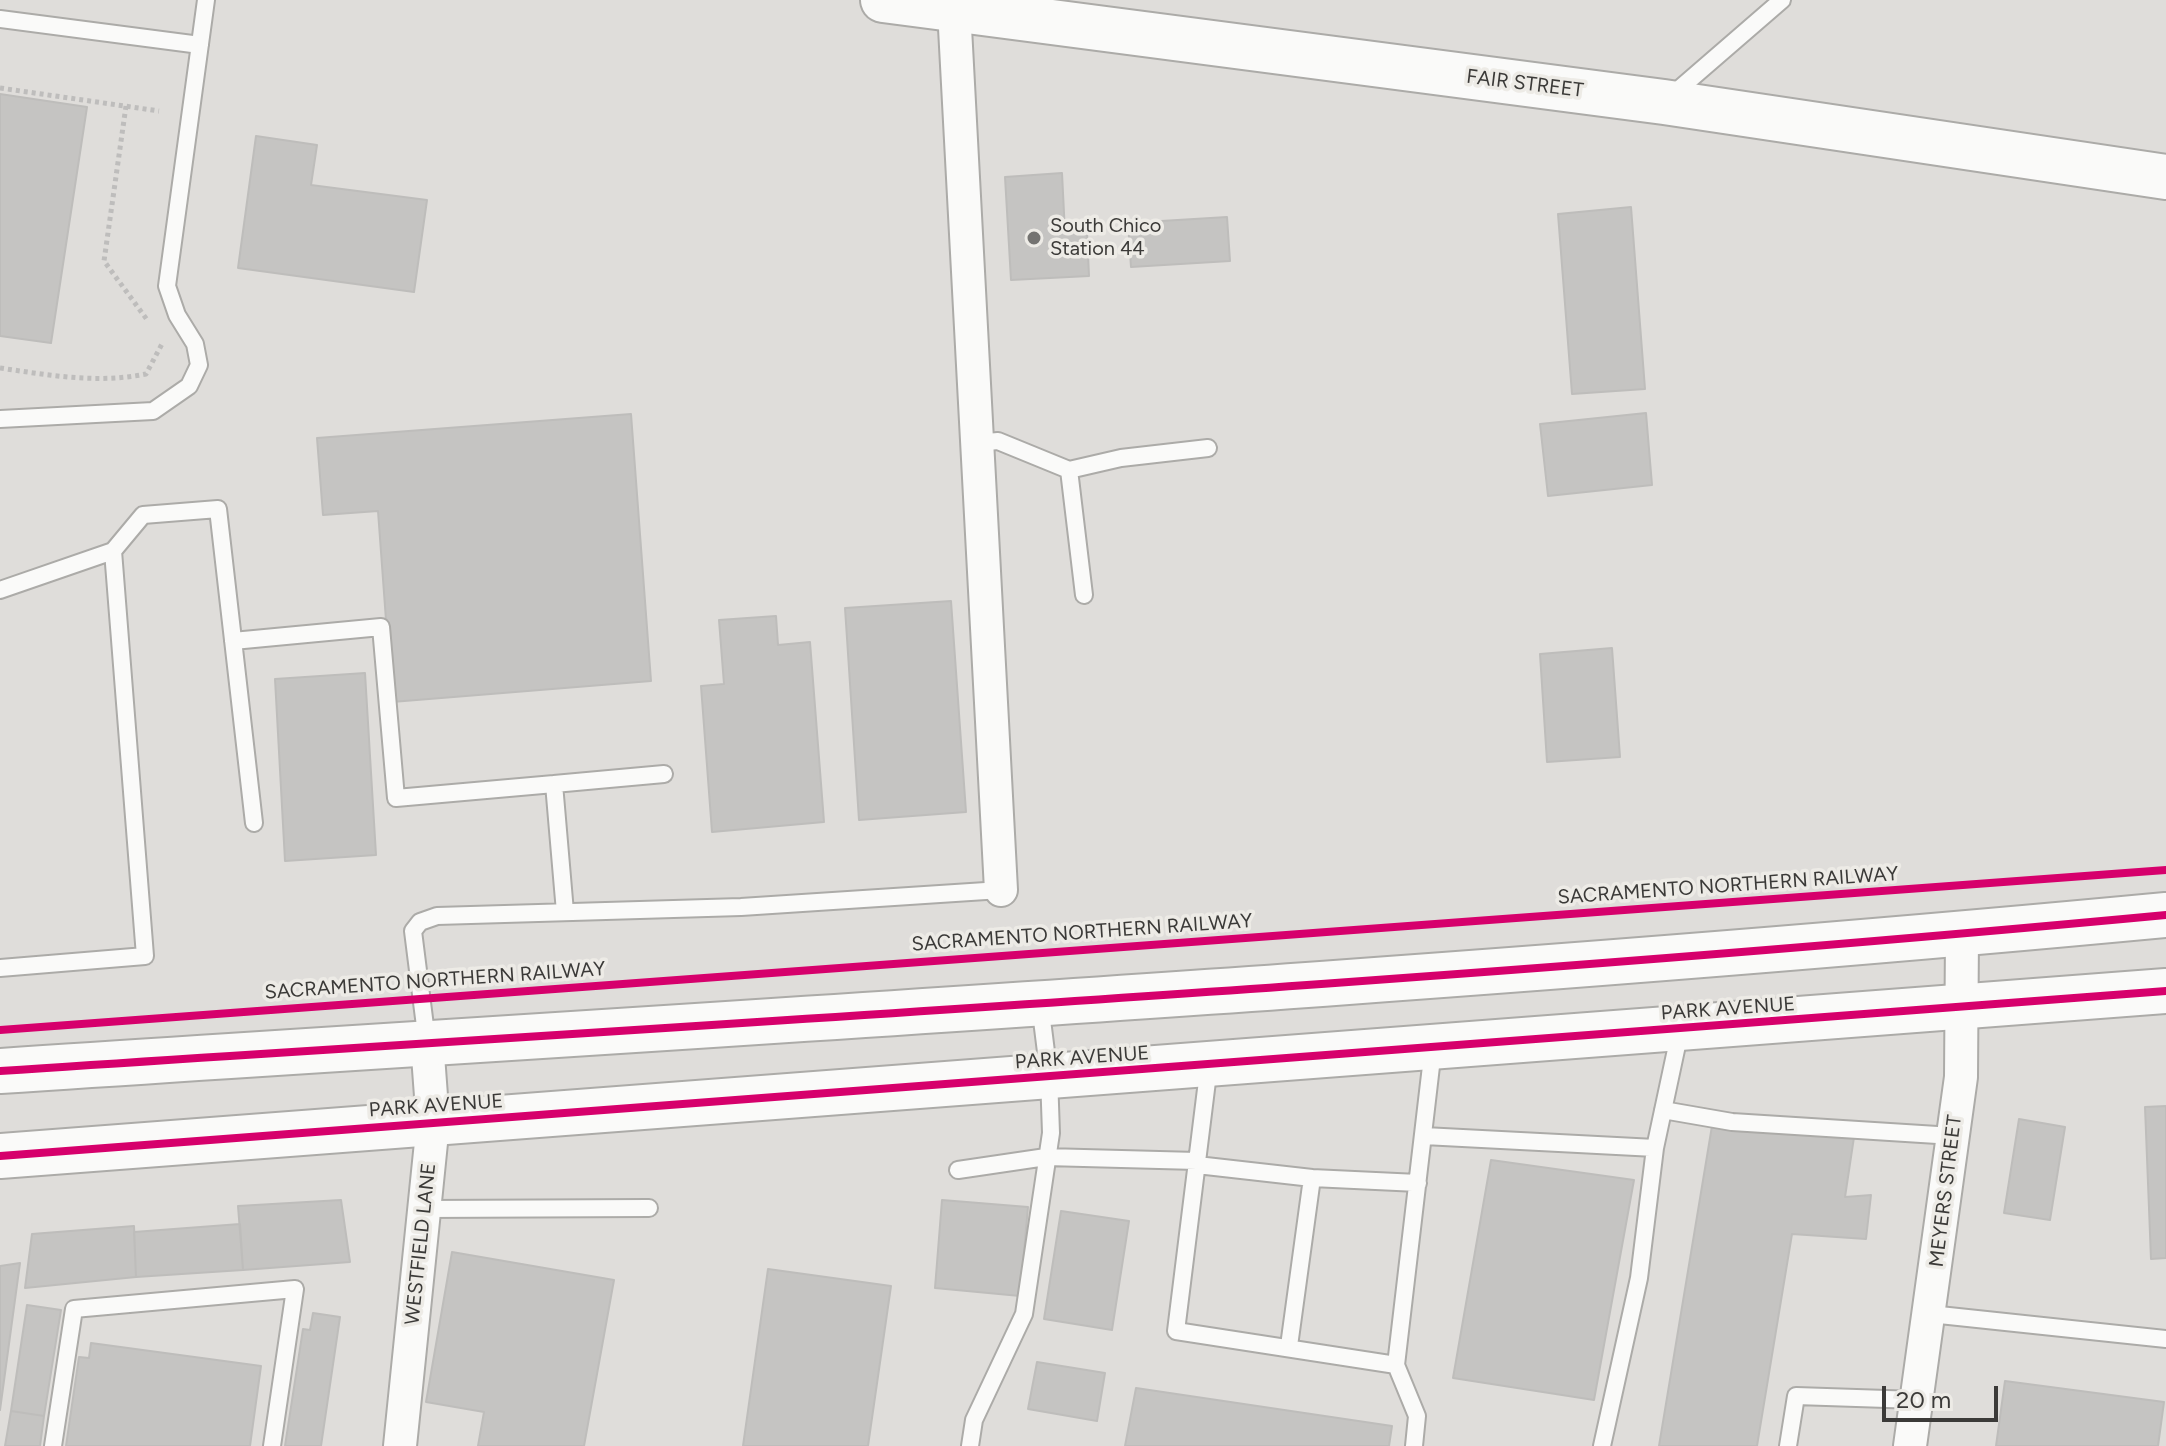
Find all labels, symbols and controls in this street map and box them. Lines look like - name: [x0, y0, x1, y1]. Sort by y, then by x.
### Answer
- street label: FAIR STREET: [1465, 65, 1585, 103]
- place label: South Chico Station 44: [1050, 214, 1161, 261]
- marker: South Chico Station 44: [1025, 229, 1043, 247]
- street label: SACRAMENTO NORTHERN RAILWAY: [1557, 862, 1899, 910]
- street label: SACRAMENTO NORTHERN RAILWAY: [911, 909, 1253, 957]
- street label: SACRAMENTO NORTHERN RAILWAY: [264, 957, 606, 1005]
- street label: PARK AVENUE: [1660, 992, 1796, 1026]
- street label: PARK AVENUE: [1014, 1041, 1150, 1075]
- street label: PARK AVENUE: [368, 1089, 504, 1123]
- street label: MEYERS STREET: [1925, 1114, 1967, 1268]
- street label: WESTFIELD LANE: [401, 1162, 441, 1326]
- scale bar: [1886, 1370, 2002, 1420]
- text: 20 m: [1896, 1385, 1951, 1414]

